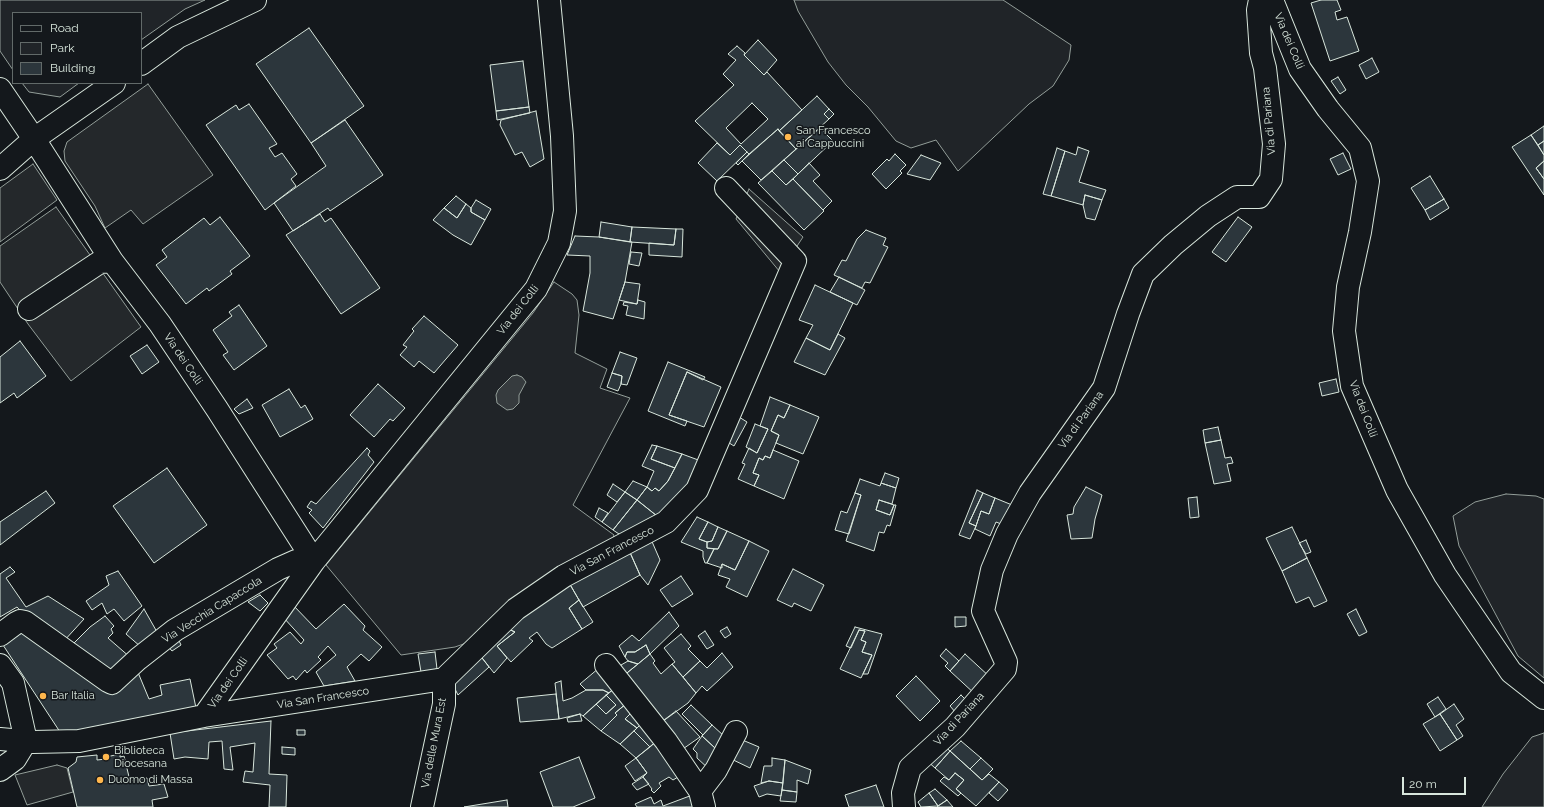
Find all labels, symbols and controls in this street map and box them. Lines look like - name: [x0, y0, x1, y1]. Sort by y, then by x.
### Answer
- street label: Via dei Colli: [1271, 11, 1307, 71]
- legend: [12, 12, 142, 84]
- text: Road: [50, 21, 79, 35]
- text: Park: [50, 41, 75, 55]
- text: Building: [50, 61, 96, 75]
- street label: Via di Pariana: [1259, 86, 1279, 156]
- place label: San Francesco ai Cappuccini: [796, 124, 870, 150]
- marker: San Francesco ai Cappuccini: [783, 132, 793, 142]
- street label: Via dei Colli: [494, 282, 542, 338]
- street label: Via dei Colli: [161, 331, 205, 387]
- street label: Via dei Colli: [1346, 379, 1380, 439]
- street label: Via di Pariana: [1056, 389, 1106, 451]
- street label: Via San Francesco: [568, 523, 656, 579]
- street label: Via Vecchia Capaccola: [160, 574, 264, 646]
- street label: Via dei Colli: [205, 655, 251, 711]
- street label: Via San Francesco: [276, 684, 370, 712]
- place label: Bar Italia: [51, 689, 95, 703]
- street label: Via di Pariana: [931, 690, 987, 748]
- marker: Bar Italia: [38, 691, 48, 701]
- street label: Via delle Mura Est: [419, 697, 449, 789]
- place label: Biblioteca Diocesana: [114, 744, 167, 770]
- marker: Biblioteca Diocesana: [101, 752, 111, 762]
- scale bar: [1404, 769, 1468, 795]
- place label: Duomo di Massa: [108, 773, 193, 787]
- marker: Duomo di Massa: [95, 775, 105, 785]
- text: 20 m: [1409, 777, 1437, 791]

